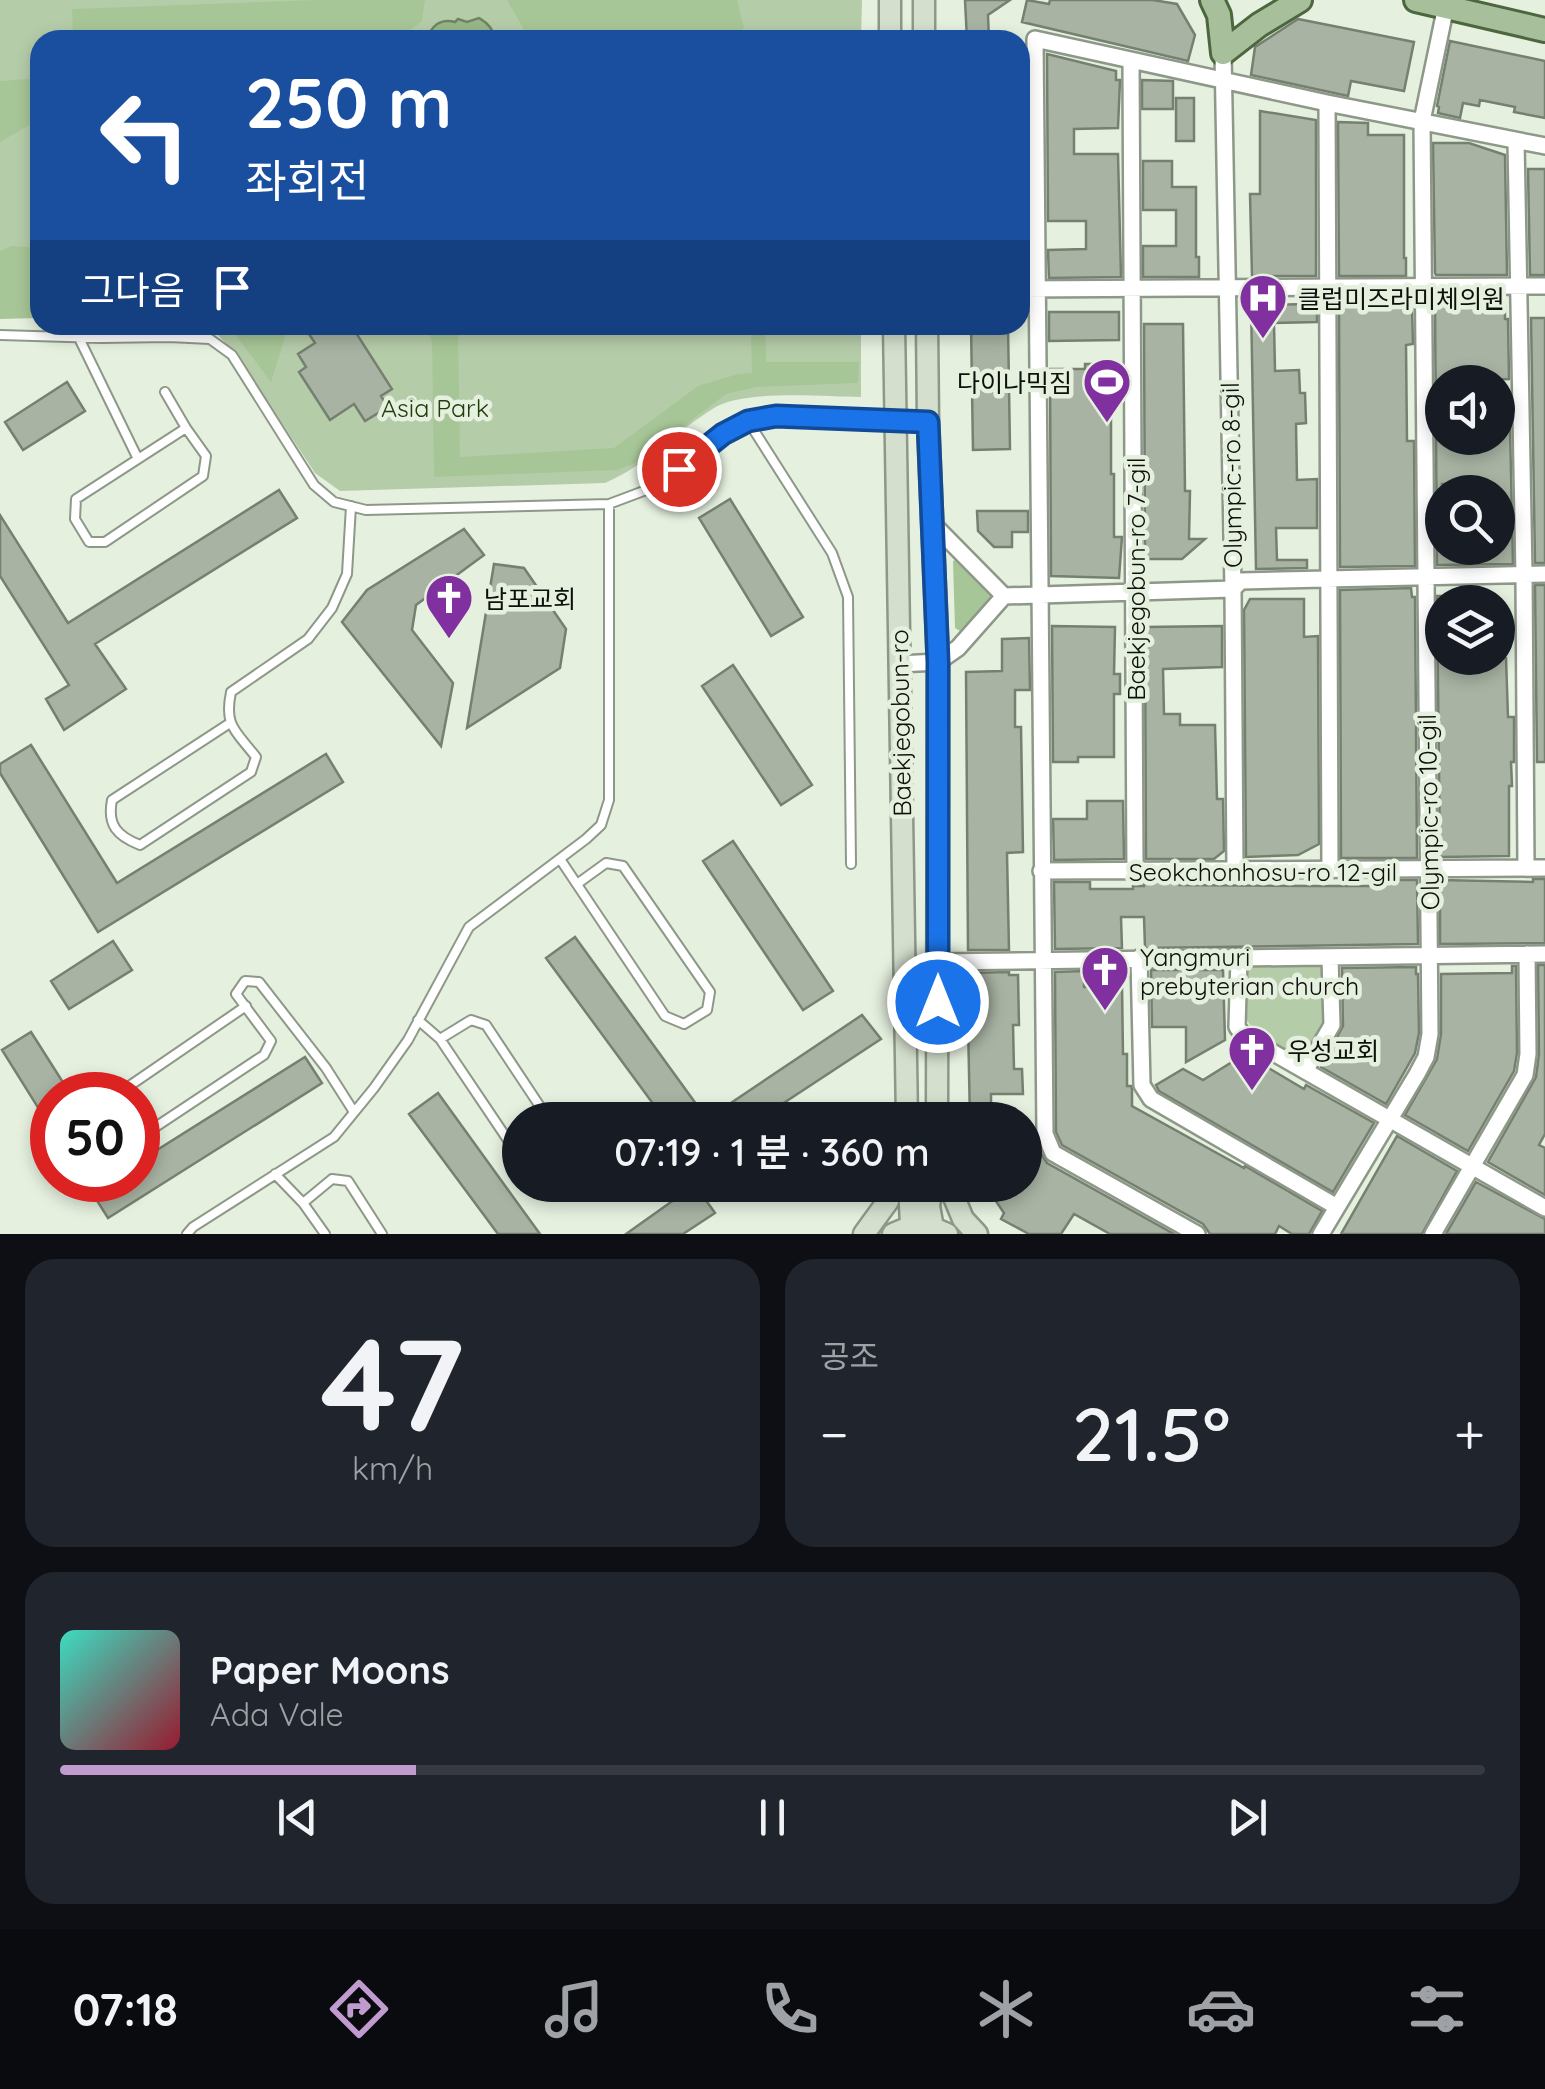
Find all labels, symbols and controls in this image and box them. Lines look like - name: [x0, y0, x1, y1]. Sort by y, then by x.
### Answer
- text: 250 m: [245, 58, 452, 146]
- icon: left: [80, 70, 210, 200]
- text: 좌회전: [245, 152, 369, 208]
- icon: arrive: [205, 260, 260, 315]
- text: 그다음: [80, 266, 185, 314]
- hospital icon: 클럽미즈라미체의원: [1237, 272, 1289, 340]
- place label: 클럽미즈라미체의원: [1298, 283, 1505, 314]
- sports icon: 다이나믹짐: [1081, 356, 1133, 424]
- map controls: [1425, 365, 1515, 675]
- button: sound: [1425, 365, 1515, 455]
- place label: 다이나믹짐: [957, 367, 1072, 398]
- street label: Olympic-ro 8-gil: [1214, 382, 1248, 568]
- park label: Asia Park: [381, 392, 489, 423]
- pin: [637, 427, 722, 512]
- icon: arrive: [652, 442, 707, 497]
- street label: Baekjegobun-ro 7-gil: [1120, 457, 1151, 701]
- button: search: [1425, 475, 1515, 565]
- church icon: 남포교회: [423, 572, 475, 640]
- place label: 남포교회: [484, 583, 576, 614]
- button: layers: [1425, 585, 1515, 675]
- street label: Baekjegobun-ro: [883, 629, 917, 817]
- street label: Olympic-ro 10-gil: [1411, 714, 1445, 910]
- street label: Seokchonhosu-ro 12-gil: [1129, 856, 1397, 887]
- place label: Yangmuri prebyterian church: [1140, 941, 1359, 1001]
- church icon: Yangmuri prebyterian church: [1079, 944, 1131, 1012]
- position arrow: [886, 950, 990, 1054]
- church icon: 우성교회: [1226, 1024, 1278, 1092]
- place label: 우성교회: [1287, 1035, 1379, 1066]
- speed limit sign: 50: [30, 1072, 160, 1202]
- text: 07:19 · 1 분 · 360 m: [614, 1128, 930, 1176]
- text: 47: [321, 1301, 464, 1464]
- text: 공조: [820, 1336, 879, 1376]
- text: 21.5°: [1072, 1386, 1230, 1480]
- text: −: [820, 1399, 849, 1468]
- text: +: [1454, 1399, 1485, 1468]
- text: km/h: [352, 1448, 433, 1488]
- text: Paper Moons: [210, 1646, 450, 1694]
- text: Ada Vale: [210, 1694, 344, 1734]
- icon: previous: [270, 1790, 325, 1845]
- icon: pause: [745, 1790, 800, 1845]
- icon: next: [1220, 1790, 1275, 1845]
- icon: directions: [324, 1974, 394, 2044]
- icon: music: [539, 1974, 609, 2044]
- icon: phone: [755, 1974, 825, 2044]
- icon: climate: [971, 1974, 1041, 2044]
- icon: car: [1186, 1974, 1256, 2044]
- icon: filters: [1402, 1974, 1472, 2044]
- text: 07:18: [73, 1981, 178, 2037]

